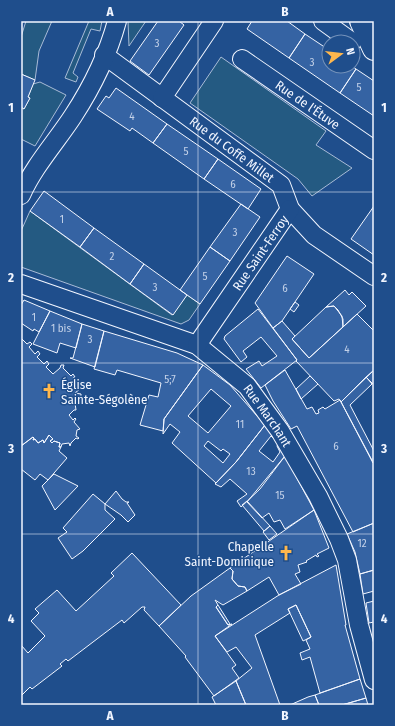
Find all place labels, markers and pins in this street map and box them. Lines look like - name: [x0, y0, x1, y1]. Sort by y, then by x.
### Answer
- place label: Église Sainte-Ségolène: [61, 377, 147, 407]
- church icon: Église Sainte-Ségolène: [40, 382, 58, 400]
- place label: Chapelle Saint-Dominique: [185, 539, 274, 569]
- church icon: Chapelle Saint-Dominique: [277, 544, 295, 562]

